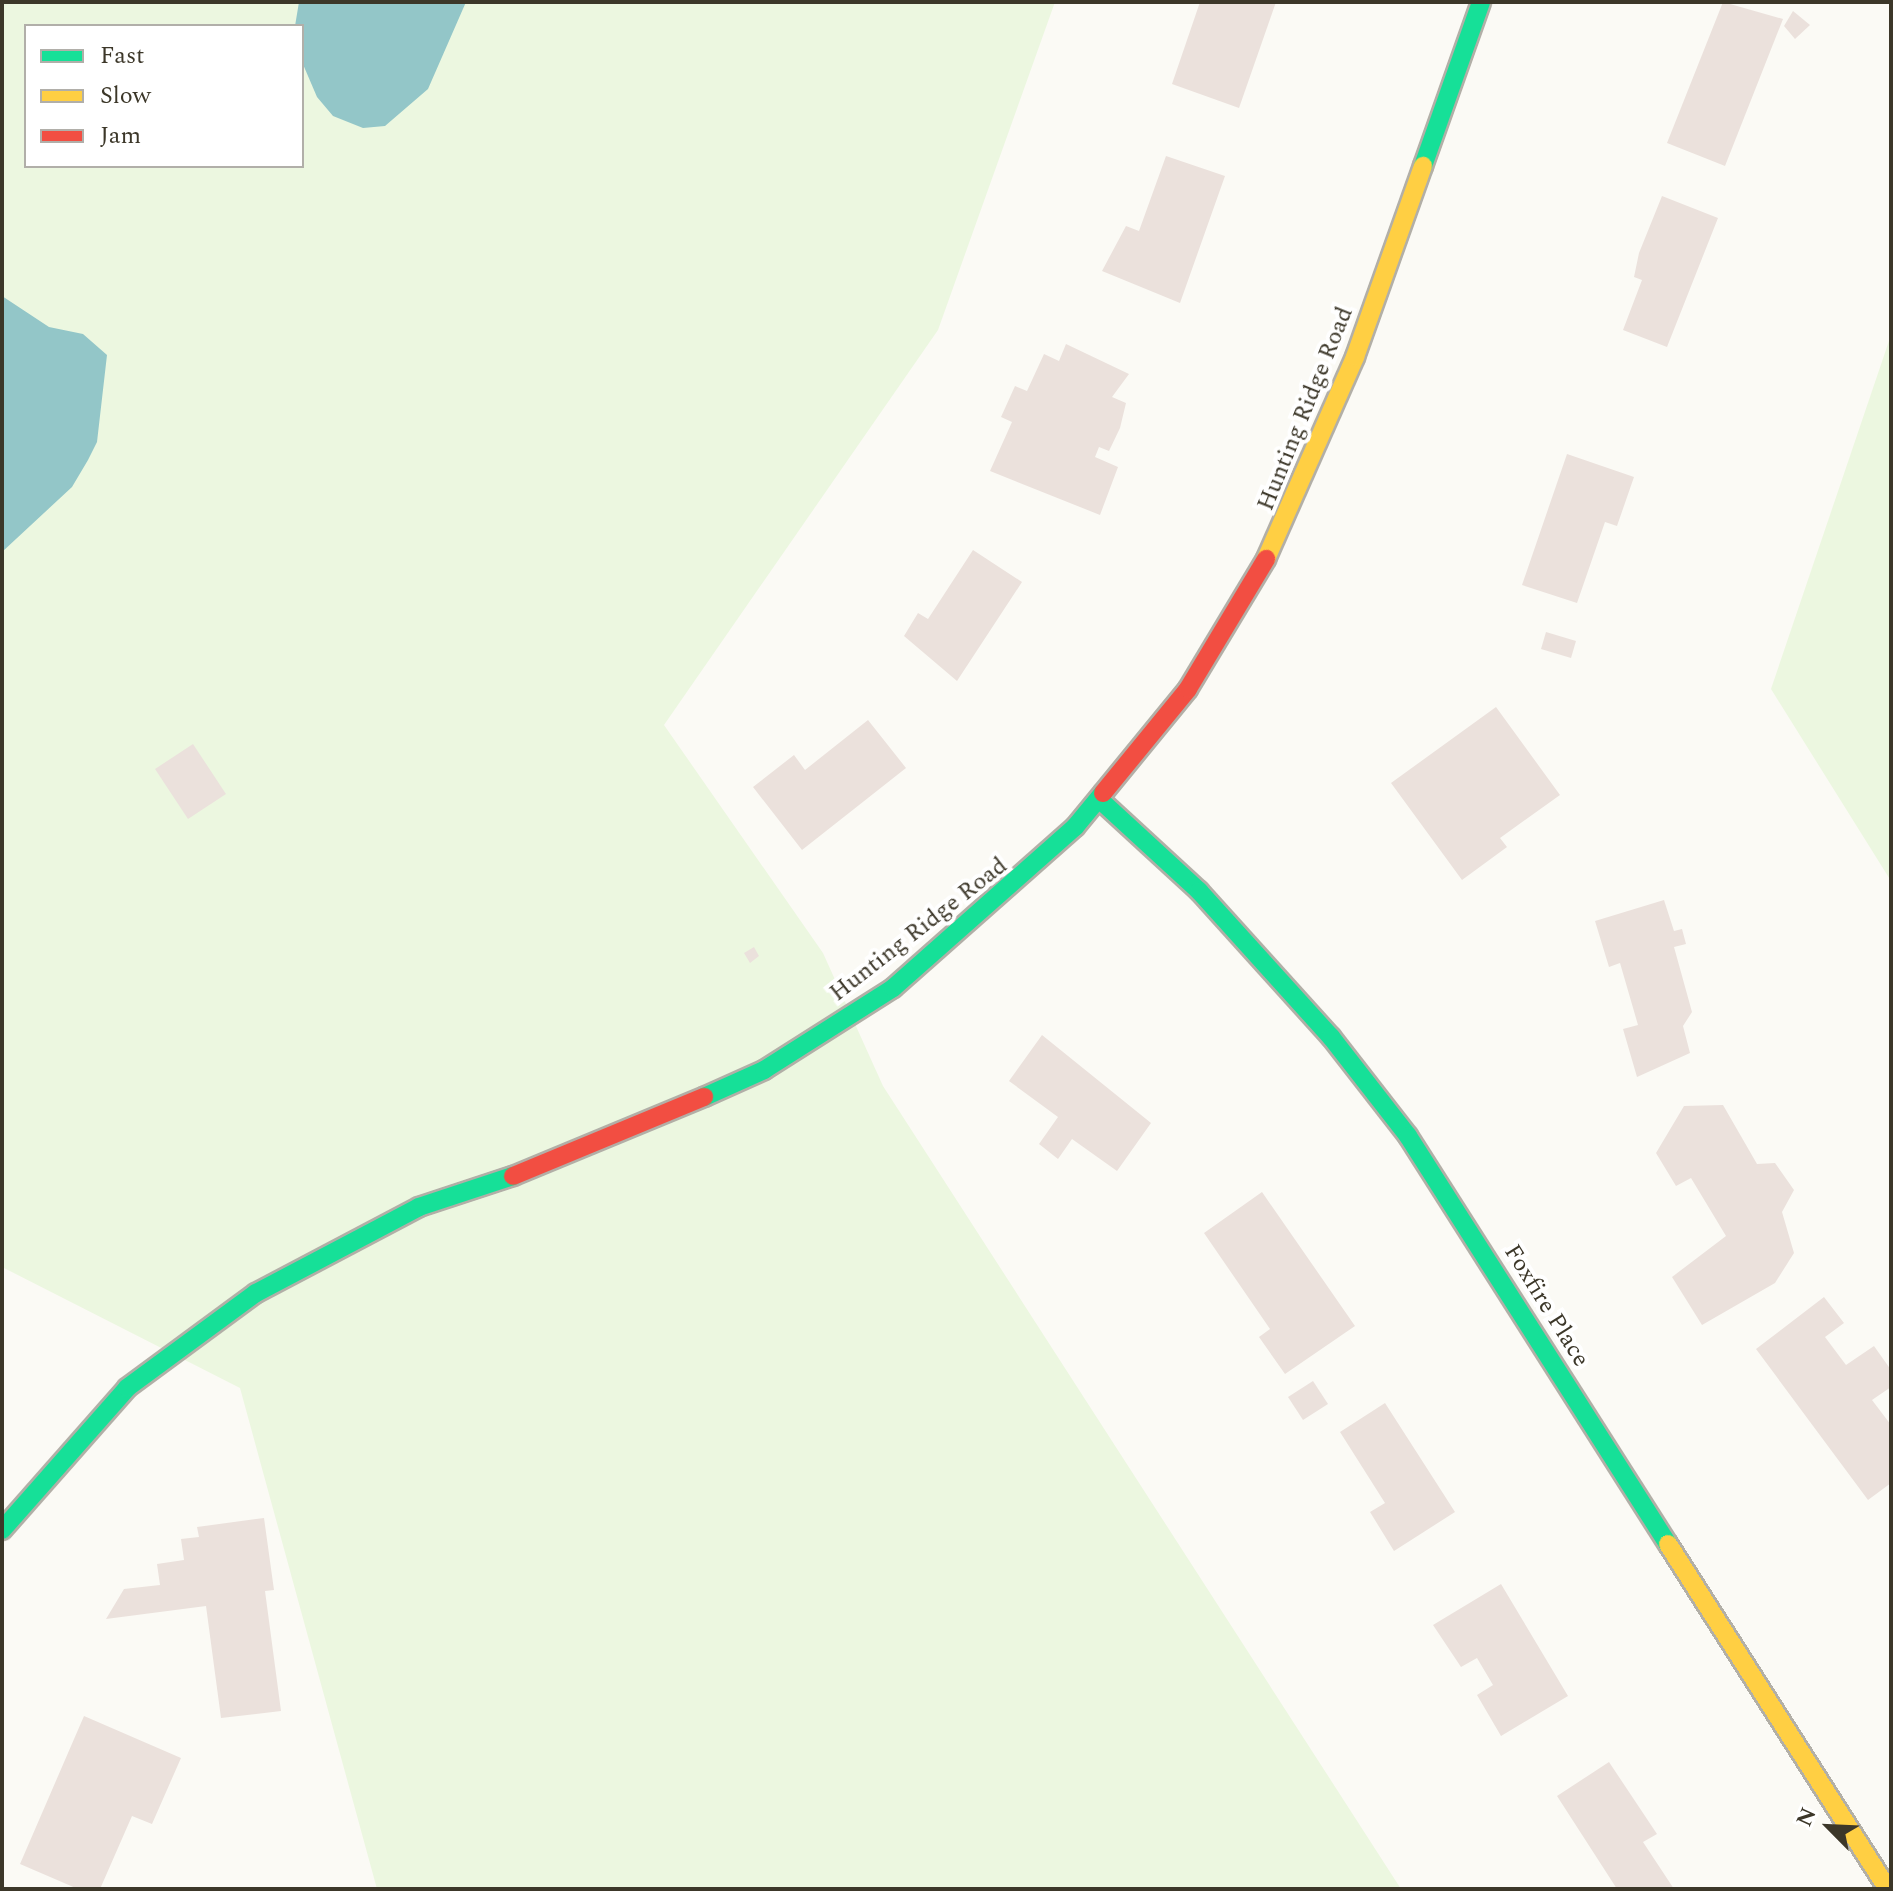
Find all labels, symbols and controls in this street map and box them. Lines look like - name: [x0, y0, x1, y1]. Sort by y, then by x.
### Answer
- legend: [24, 24, 304, 168]
- text: Fast: [100, 38, 145, 74]
- text: Slow: [100, 78, 151, 114]
- text: Jam: [100, 118, 141, 154]
- street label: Hunting Ridge Road: [1252, 303, 1360, 515]
- street label: Hunting Ridge Road: [825, 852, 1013, 1008]
- street label: Foxfire Place: [1497, 1240, 1595, 1372]
- north arrow: [1789, 1787, 1869, 1867]
- text: N: [1788, 1802, 1825, 1832]

